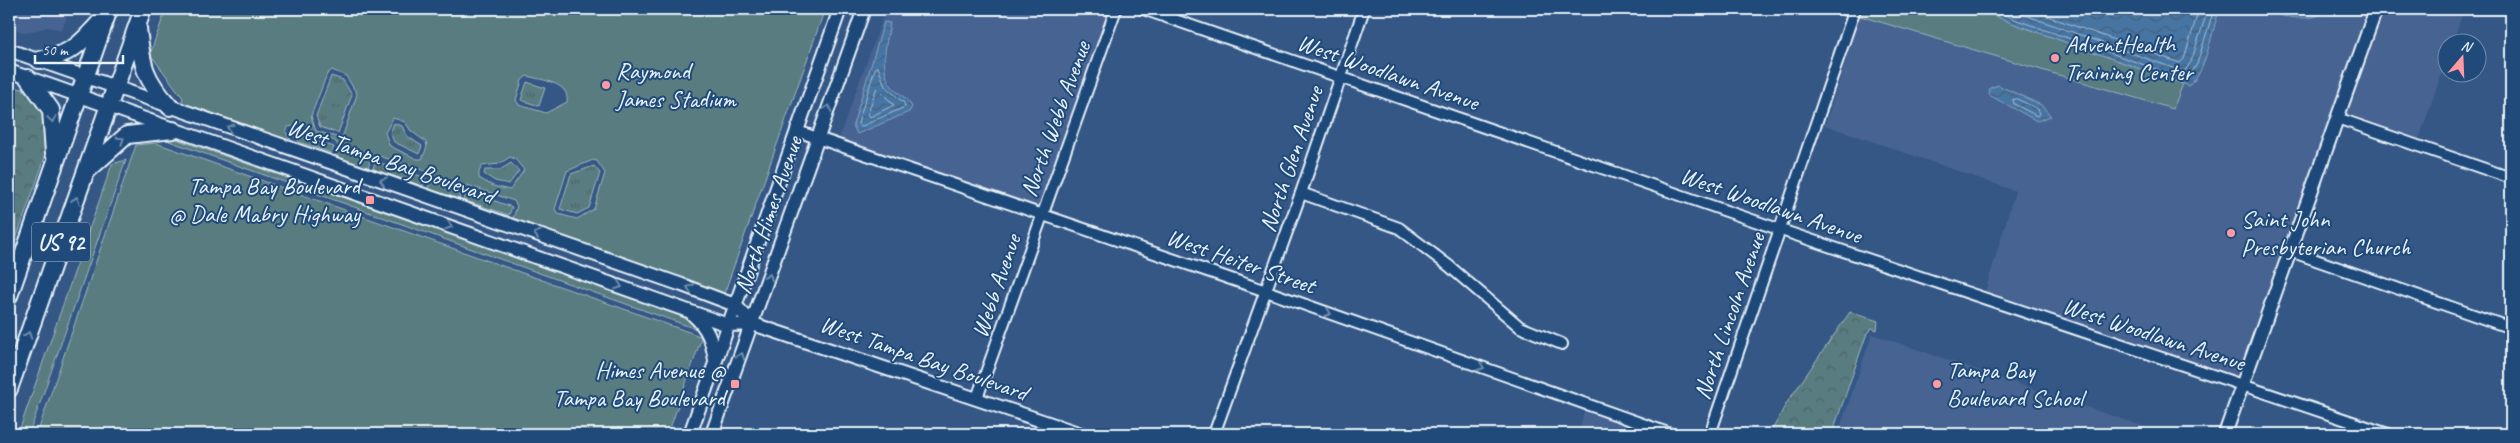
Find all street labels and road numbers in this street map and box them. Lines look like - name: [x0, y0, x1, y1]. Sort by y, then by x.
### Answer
- street label: West Woodlawn Avenue: [1293, 27, 1485, 118]
- street label: North Webb Avenue: [1013, 35, 1098, 201]
- street label: North Glen Avenue: [1252, 80, 1331, 236]
- street label: West Tampa Bay Boulevard: [283, 111, 502, 212]
- street label: North Himes Avenue: [727, 130, 810, 298]
- street label: West Woodlawn Avenue: [1676, 160, 1868, 251]
- road number: US 92: [32, 222, 90, 262]
- street label: West Heiter Street: [1163, 222, 1321, 301]
- street label: North Lincoln Avenue: [1686, 227, 1772, 403]
- street label: Webb Avenue: [964, 228, 1028, 342]
- street label: West Woodlawn Avenue: [2059, 290, 2251, 378]
- street label: West Tampa Bay Boulevard: [816, 308, 1035, 409]

